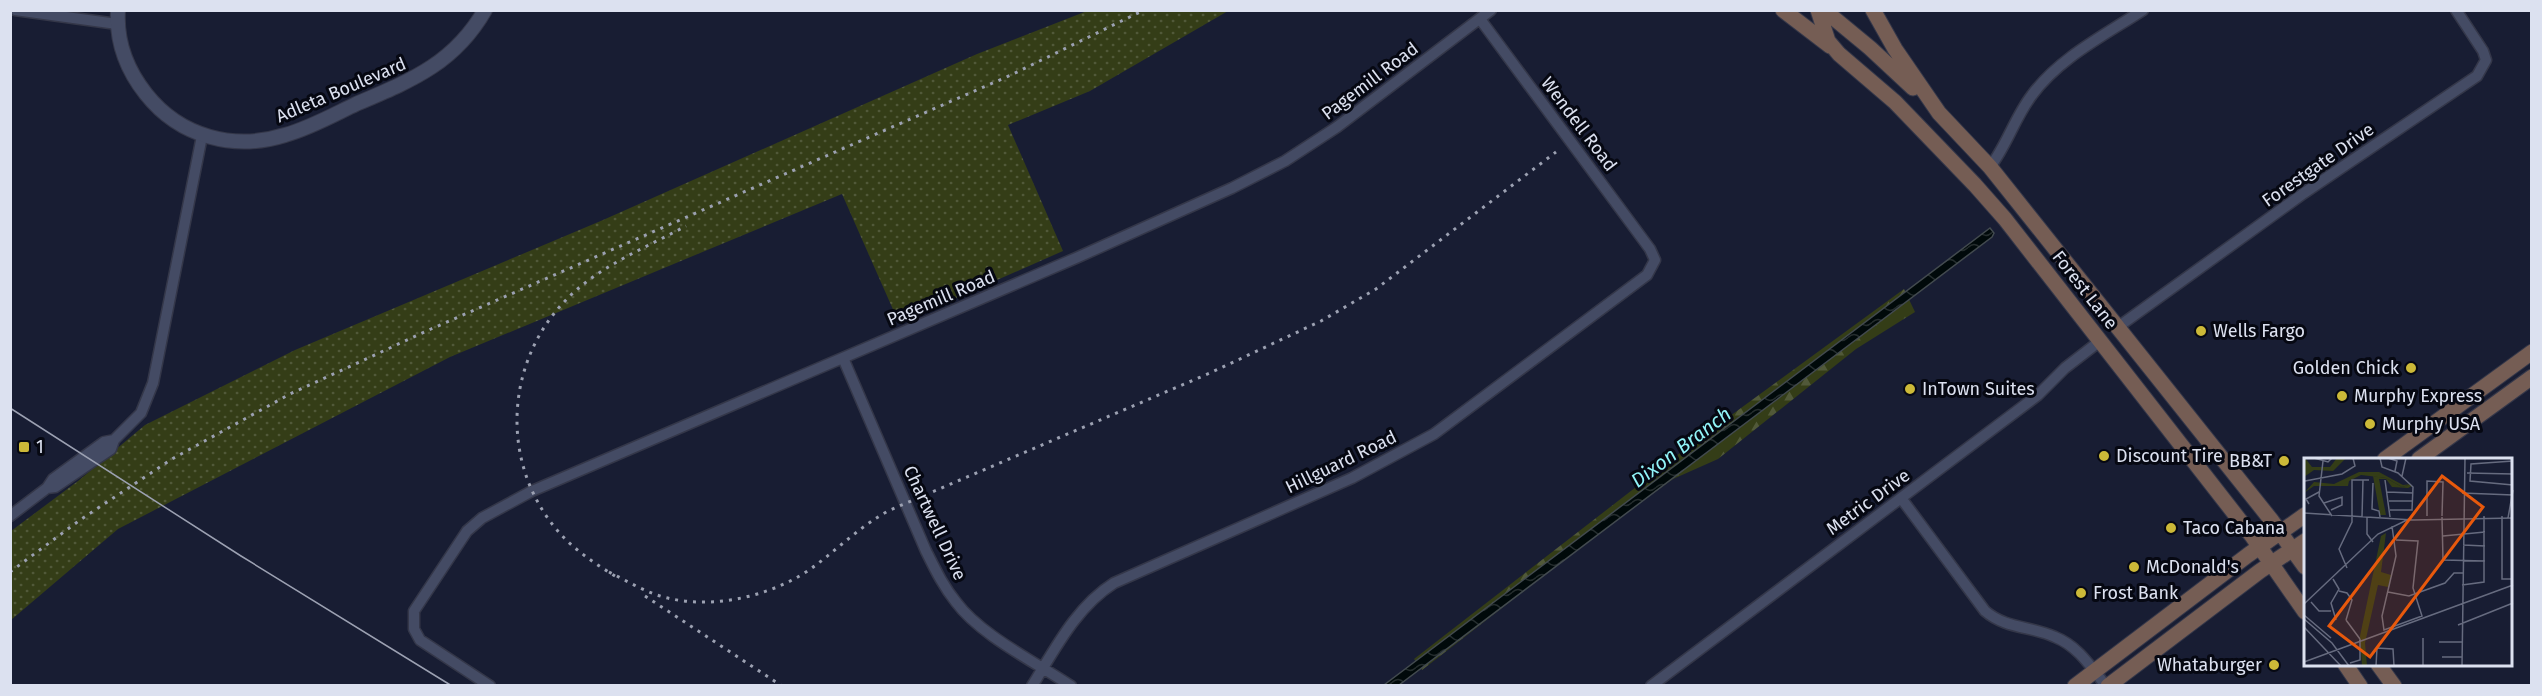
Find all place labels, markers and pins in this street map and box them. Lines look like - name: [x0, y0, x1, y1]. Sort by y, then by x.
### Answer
- place label: Wells Fargo: [2213, 320, 2305, 342]
- marker: Wells Fargo: [2194, 324, 2208, 338]
- place label: Golden Chick: [2293, 357, 2400, 379]
- marker: Golden Chick: [2404, 361, 2418, 375]
- place label: InTown Suites: [1922, 378, 2035, 400]
- marker: InTown Suites: [1903, 382, 1917, 396]
- place label: Murphy Express: [2354, 385, 2482, 407]
- marker: Murphy Express: [2335, 389, 2349, 403]
- place label: Murphy USA: [2382, 413, 2481, 435]
- marker: Murphy USA: [2363, 417, 2377, 431]
- place label: 1: [36, 436, 44, 458]
- marker: 1: [17, 440, 31, 454]
- place label: Discount Tire: [2116, 445, 2223, 467]
- marker: Discount Tire: [2097, 449, 2111, 463]
- place label: BB&T: [2229, 450, 2273, 472]
- marker: BB&T: [2277, 454, 2291, 468]
- place label: Taco Cabana: [2183, 517, 2285, 539]
- marker: Taco Cabana: [2164, 521, 2178, 535]
- place label: McDonald's: [2146, 556, 2239, 578]
- marker: McDonald's: [2127, 560, 2141, 574]
- place label: Frost Bank: [2093, 582, 2179, 604]
- marker: Frost Bank: [2074, 586, 2088, 600]
- place label: Whataburger: [2157, 654, 2262, 676]
- marker: Whataburger: [2267, 658, 2281, 672]

